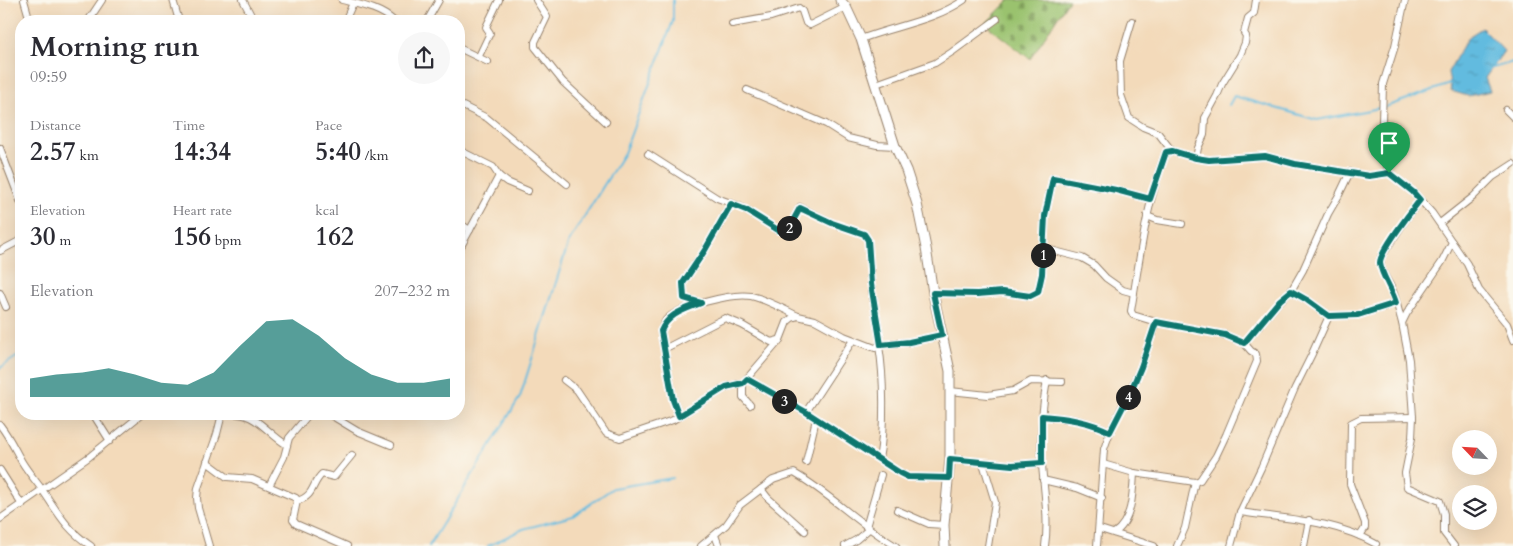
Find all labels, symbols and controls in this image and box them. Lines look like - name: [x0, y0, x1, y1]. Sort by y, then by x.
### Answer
- text: Morning run: [30, 28, 199, 66]
- button: share: [398, 32, 450, 84]
- text: 09:59: [30, 66, 67, 88]
- text: Distance: [30, 116, 81, 135]
- text: Time: [173, 116, 205, 135]
- text: Pace: [315, 116, 342, 135]
- pin: [1368, 122, 1410, 173]
- icon: arrive: [1375, 129, 1403, 157]
- text: 2.57: [30, 135, 76, 169]
- text: 14:34: [173, 135, 231, 169]
- text: 5:40: [315, 135, 361, 169]
- text: km: [76, 146, 99, 165]
- text: /km: [361, 146, 389, 165]
- text: Elevation: [30, 201, 86, 220]
- text: Heart rate: [173, 201, 232, 220]
- text: kcal: [315, 201, 339, 220]
- pin: 2: [776, 216, 802, 240]
- text: 2: [786, 219, 793, 238]
- text: 30: [30, 220, 56, 254]
- text: 156: [173, 220, 211, 254]
- text: 162: [315, 220, 354, 254]
- text: m: [56, 231, 71, 250]
- text: bpm: [211, 231, 242, 250]
- pin: 1: [1030, 242, 1056, 268]
- text: 1: [1040, 246, 1047, 265]
- text: Elevation: [30, 280, 94, 302]
- text: 207–232 m: [374, 280, 450, 302]
- pin: 4: [1116, 384, 1140, 410]
- pin: 3: [772, 388, 796, 414]
- text: 4: [1125, 388, 1132, 407]
- text: 3: [781, 392, 788, 411]
- north arrow: [1452, 430, 1498, 475]
- map controls: [1452, 430, 1497, 530]
- button: layers: [1452, 485, 1497, 530]

